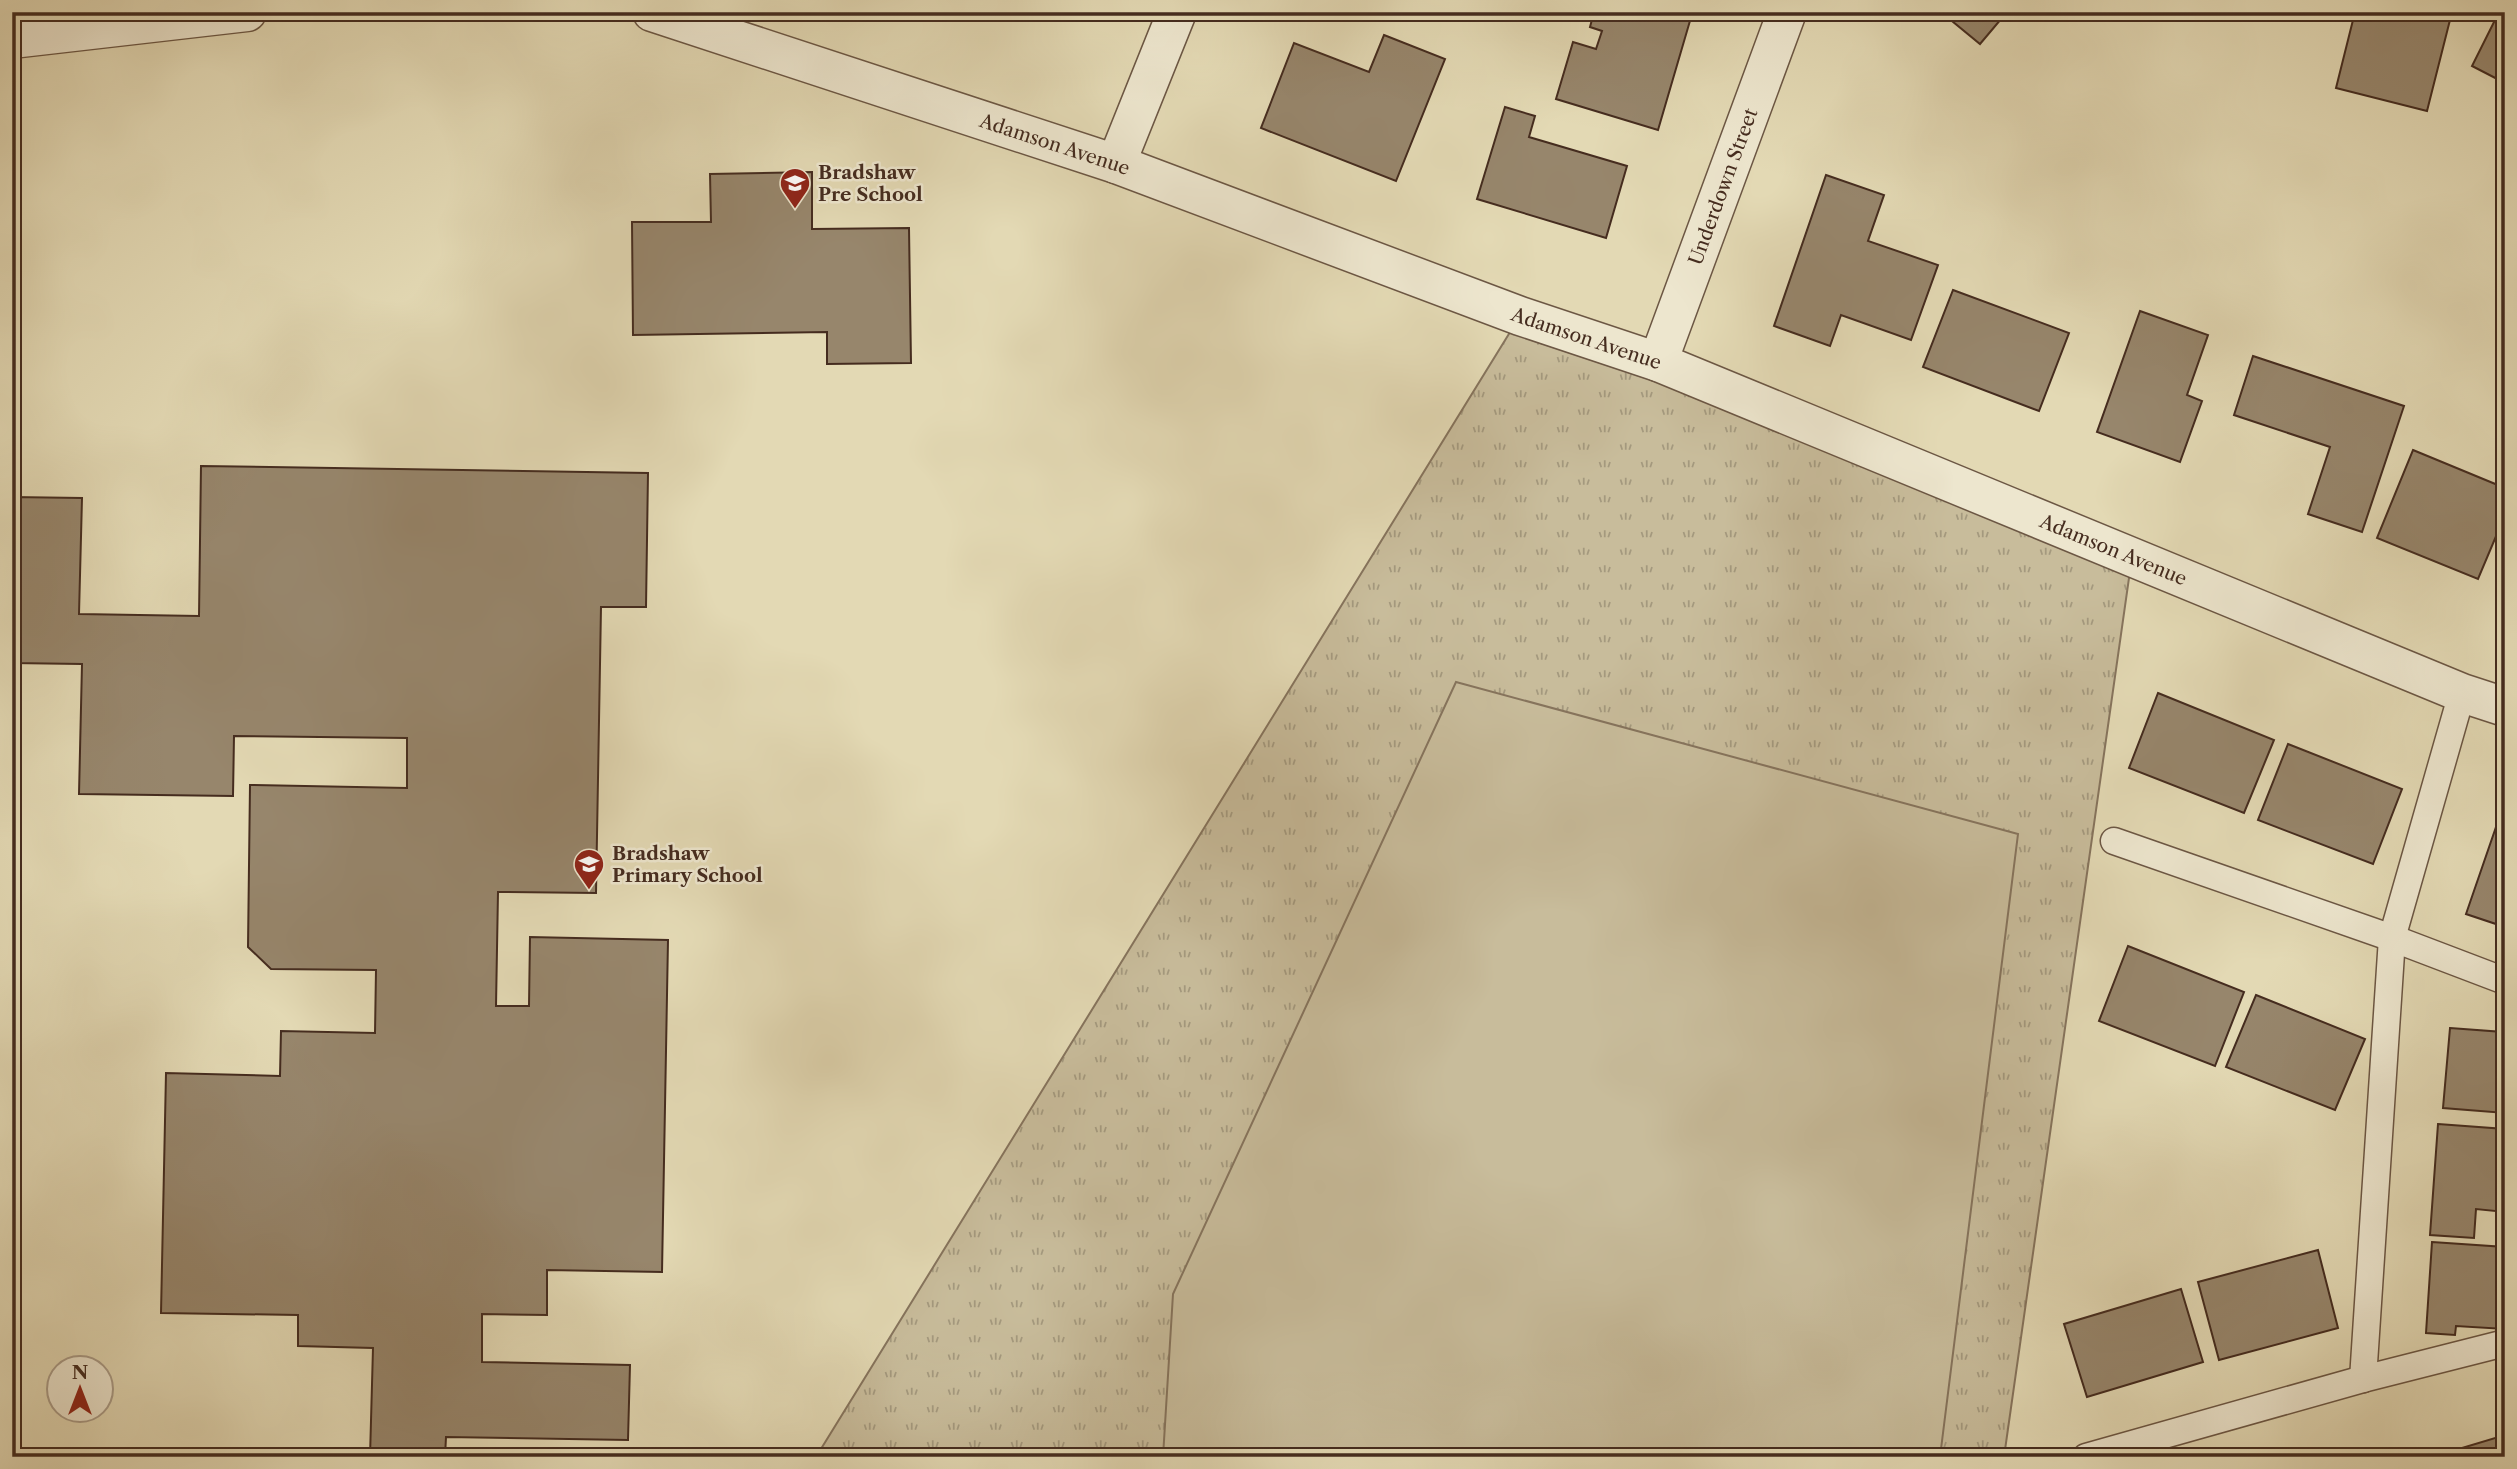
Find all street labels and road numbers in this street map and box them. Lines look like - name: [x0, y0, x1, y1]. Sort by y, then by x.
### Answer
- street label: Underdown Street: [1683, 105, 1762, 268]
- street label: Adamson Avenue: [976, 108, 1133, 180]
- street label: Adamson Avenue: [1507, 302, 1665, 374]
- street label: Adamson Avenue: [2036, 509, 2190, 590]

